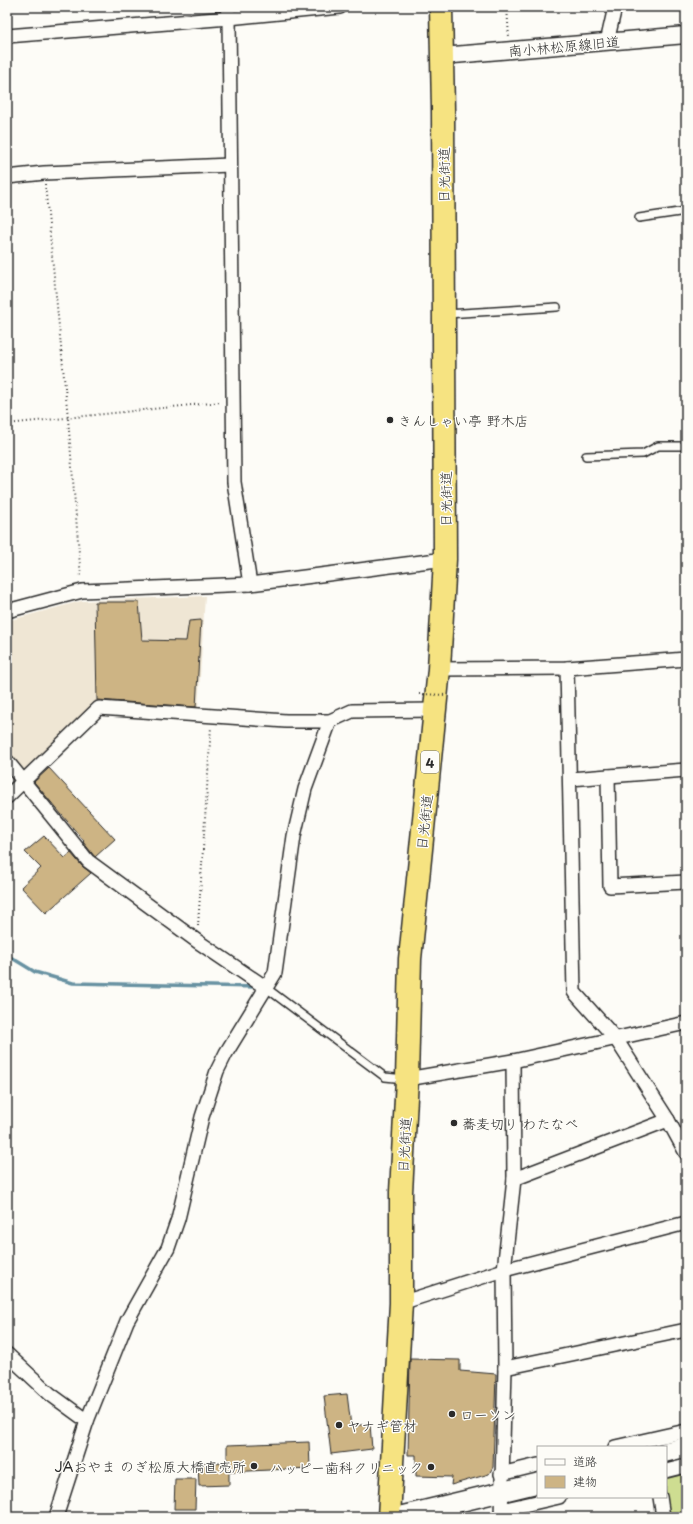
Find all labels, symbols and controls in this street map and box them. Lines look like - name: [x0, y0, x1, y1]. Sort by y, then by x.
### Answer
- street label: 南小林松原線旧道: [507, 31, 621, 61]
- street label: 日光街道: [433, 147, 454, 203]
- place label: きんしゃい亭 野木店: [398, 410, 529, 431]
- marker: きんしゃい亭 野木店: [385, 415, 395, 425]
- street label: 日光街道: [435, 471, 456, 527]
- road number: 4: [421, 751, 439, 773]
- street label: 日光街道: [411, 793, 437, 851]
- place label: 蕎麦切り わたなべ: [462, 1113, 579, 1134]
- street label: 日光街道: [392, 1116, 416, 1174]
- marker: 蕎麦切り わたなべ: [449, 1118, 459, 1128]
- place label: ローソン: [460, 1404, 516, 1425]
- marker: ローソン: [447, 1409, 457, 1419]
- place label: ヤナギ管材: [347, 1415, 417, 1436]
- marker: ヤナギ管材: [334, 1420, 344, 1430]
- legend: [537, 1446, 667, 1498]
- text: 道路: [573, 1452, 597, 1470]
- place label: JAおやま のぎ松原大橋直売所: [55, 1456, 246, 1477]
- place label: ハッピー歯科クリニック: [270, 1457, 423, 1478]
- marker: JAおやま のぎ松原大橋直売所: [249, 1461, 259, 1471]
- marker: ハッピー歯科クリニック: [426, 1462, 436, 1472]
- text: 建物: [573, 1472, 597, 1490]

